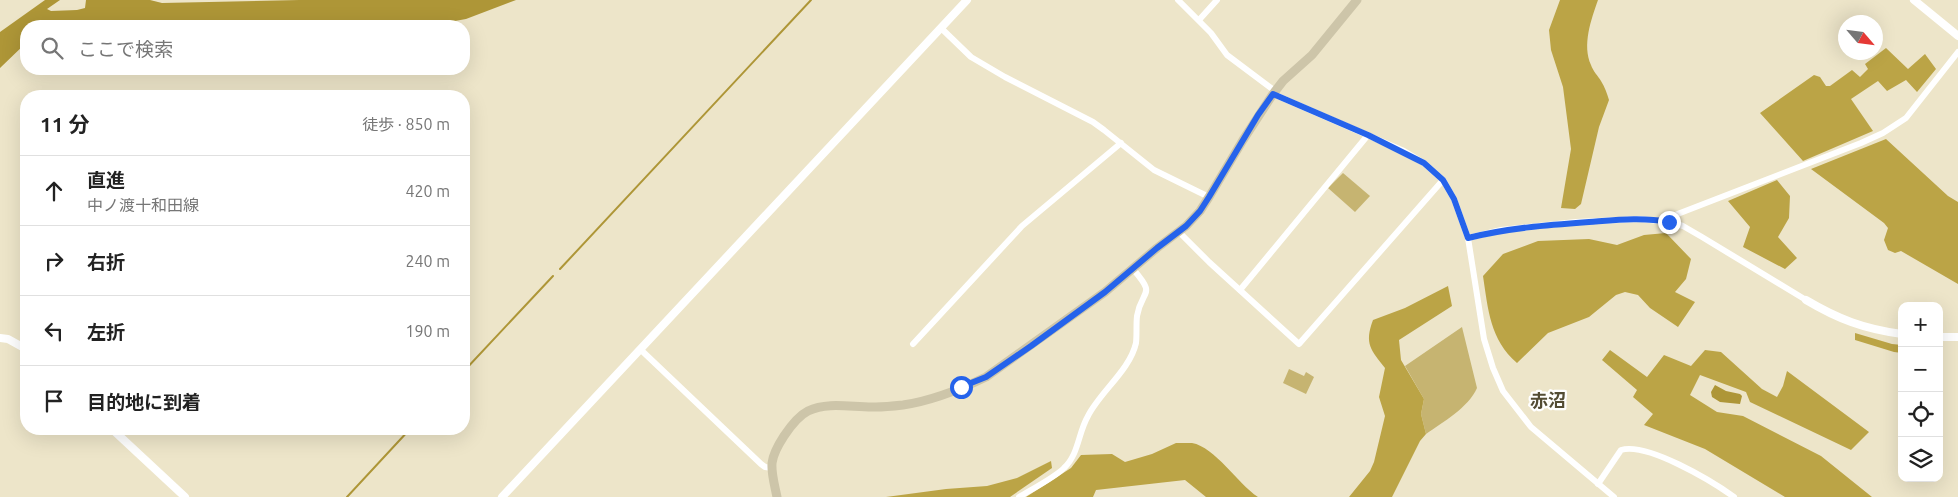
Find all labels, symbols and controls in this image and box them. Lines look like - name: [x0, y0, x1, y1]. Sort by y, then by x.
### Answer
- north arrow: [1838, 15, 1883, 60]
- search box: [20, 20, 470, 75]
- icon: search: [38, 34, 66, 62]
- text: ここで検索: [78, 38, 173, 60]
- text: 11 分: [40, 112, 90, 136]
- text: 徒歩 · 850 m: [362, 115, 450, 133]
- text: 直進: [87, 169, 125, 191]
- icon: ahead: [40, 177, 68, 205]
- text: 420 m: [405, 182, 450, 200]
- text: 中ノ渡十和田線: [87, 196, 199, 214]
- route end: [1658, 211, 1681, 234]
- icon: right: [40, 247, 68, 275]
- text: 右折: [87, 251, 125, 273]
- text: 240 m: [405, 252, 450, 270]
- map controls: [1898, 302, 1943, 482]
- button: +: [1898, 302, 1943, 347]
- icon: left: [40, 317, 68, 345]
- text: 左折: [87, 321, 125, 343]
- text: 190 m: [405, 322, 450, 340]
- button: −: [1898, 347, 1943, 392]
- route start: [950, 376, 973, 399]
- icon: arrive: [40, 387, 68, 415]
- district label: 赤沼: [1530, 390, 1566, 410]
- text: 目的地に到着: [87, 391, 201, 413]
- button: locate: [1898, 392, 1943, 437]
- button: layers: [1898, 437, 1943, 482]

